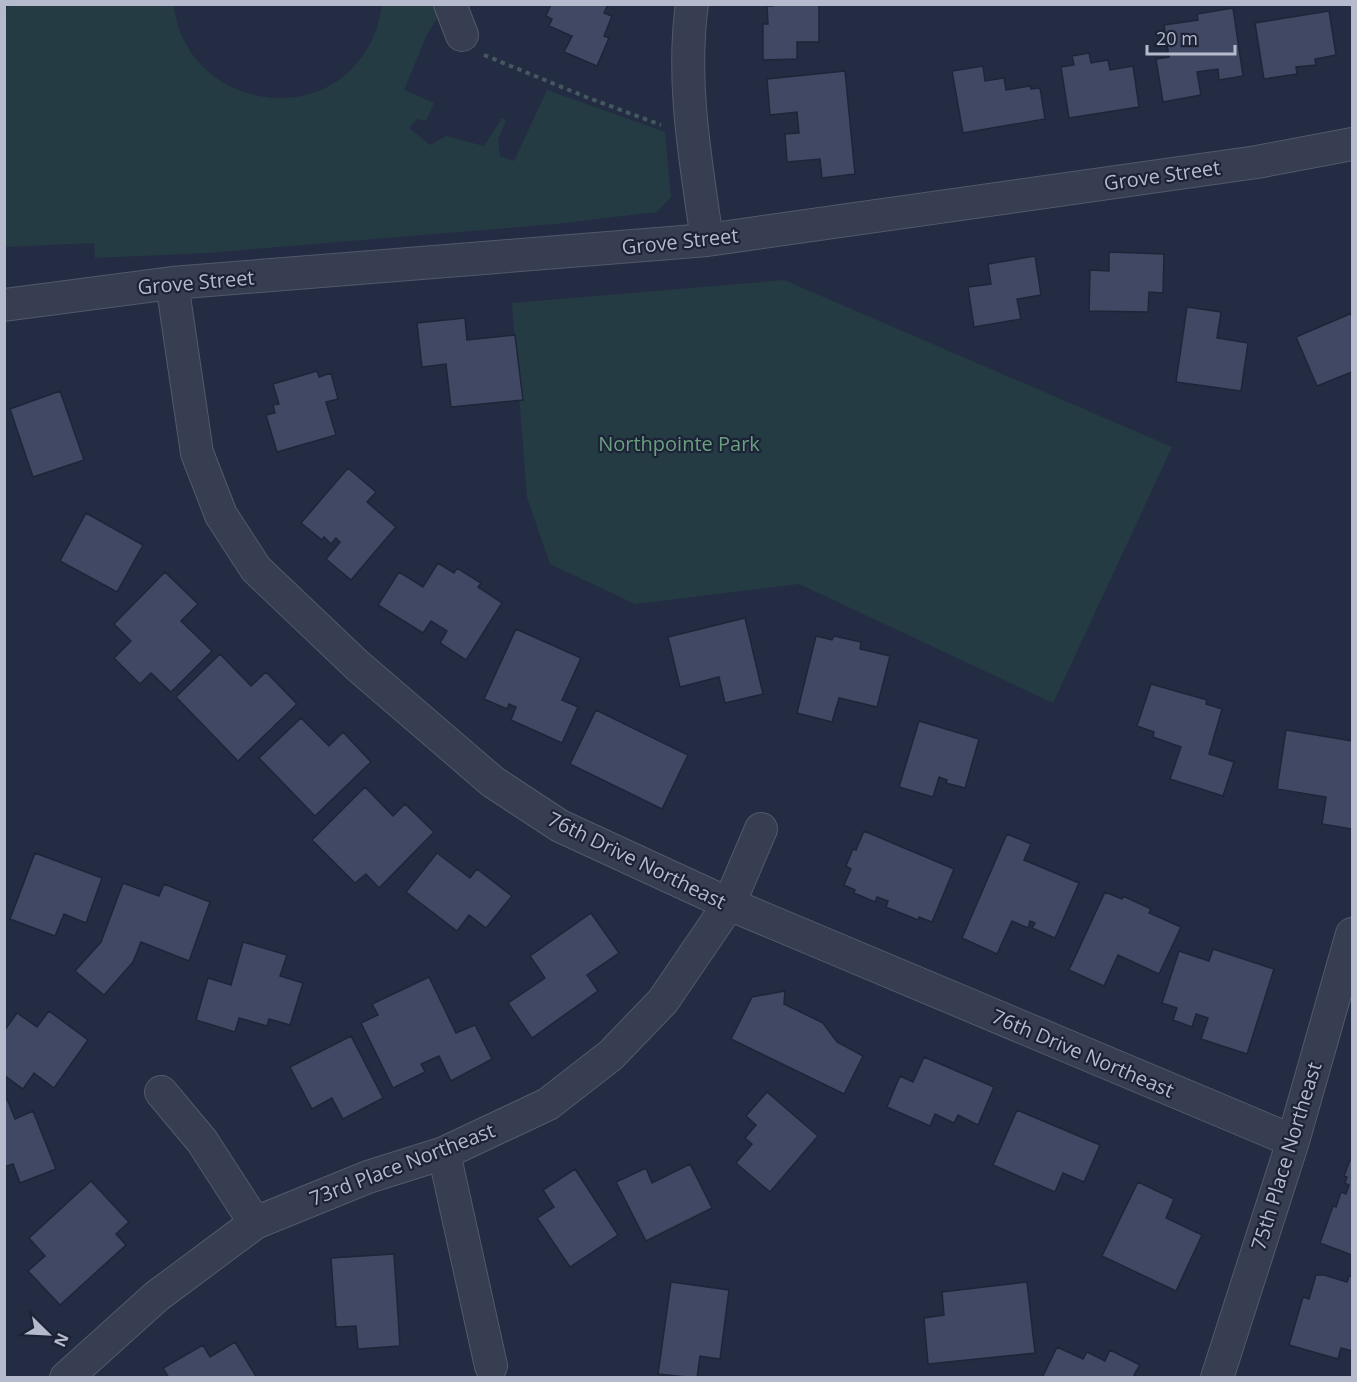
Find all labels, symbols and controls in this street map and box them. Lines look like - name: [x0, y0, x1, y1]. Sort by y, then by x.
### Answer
- scale bar: [1147, 18, 1236, 56]
- text: 20 m: [1156, 26, 1198, 50]
- street label: Grove Street: [1102, 153, 1222, 197]
- street label: Grove Street: [620, 221, 740, 261]
- street label: Grove Street: [137, 263, 255, 301]
- park label: Northpointe Park: [598, 430, 760, 457]
- street label: 76th Drive Northeast: [543, 805, 731, 915]
- street label: 76th Drive Northeast: [988, 1002, 1178, 1104]
- street label: 75th Place Northeast: [1245, 1059, 1327, 1253]
- street label: 73rd Place Northeast: [306, 1116, 498, 1212]
- north arrow: [18, 1304, 78, 1364]
- text: N: [49, 1330, 74, 1351]

